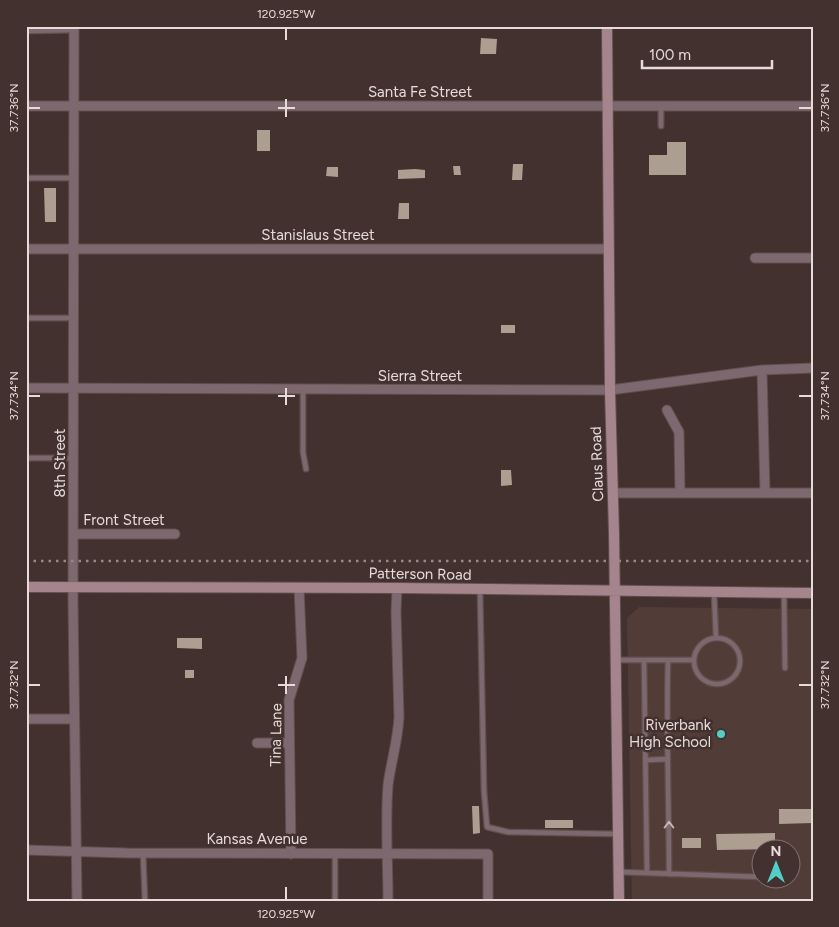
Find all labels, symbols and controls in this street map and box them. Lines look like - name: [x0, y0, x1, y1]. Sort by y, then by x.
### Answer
- text: 120.925°W: [257, 7, 316, 21]
- scale bar: [642, 38, 772, 70]
- text: 100 m: [649, 46, 691, 64]
- street label: Santa Fe Street: [368, 83, 472, 101]
- text: 37.736°N: [7, 84, 21, 132]
- text: 37.736°N: [818, 84, 832, 132]
- street label: Stanislaus Street: [261, 226, 375, 244]
- street label: Sierra Street: [378, 367, 463, 385]
- text: 37.734°N: [7, 371, 21, 421]
- text: 37.734°N: [818, 371, 832, 421]
- street label: Claus Road: [587, 426, 607, 502]
- street label: 8th Street: [51, 428, 69, 497]
- street label: Front Street: [83, 511, 165, 529]
- street label: Patterson Road: [368, 564, 472, 584]
- text: 37.732°N: [7, 661, 21, 709]
- text: 37.732°N: [818, 661, 832, 709]
- street label: Tina Lane: [266, 703, 286, 767]
- place label: Riverbank High School: [629, 716, 712, 751]
- marker: Riverbank High School: [715, 728, 727, 740]
- one-way arrow: [664, 821, 674, 829]
- street label: Kansas Avenue: [206, 830, 308, 848]
- north arrow: [752, 840, 802, 890]
- text: N: [771, 843, 781, 860]
- text: 120.925°W: [257, 907, 316, 921]

